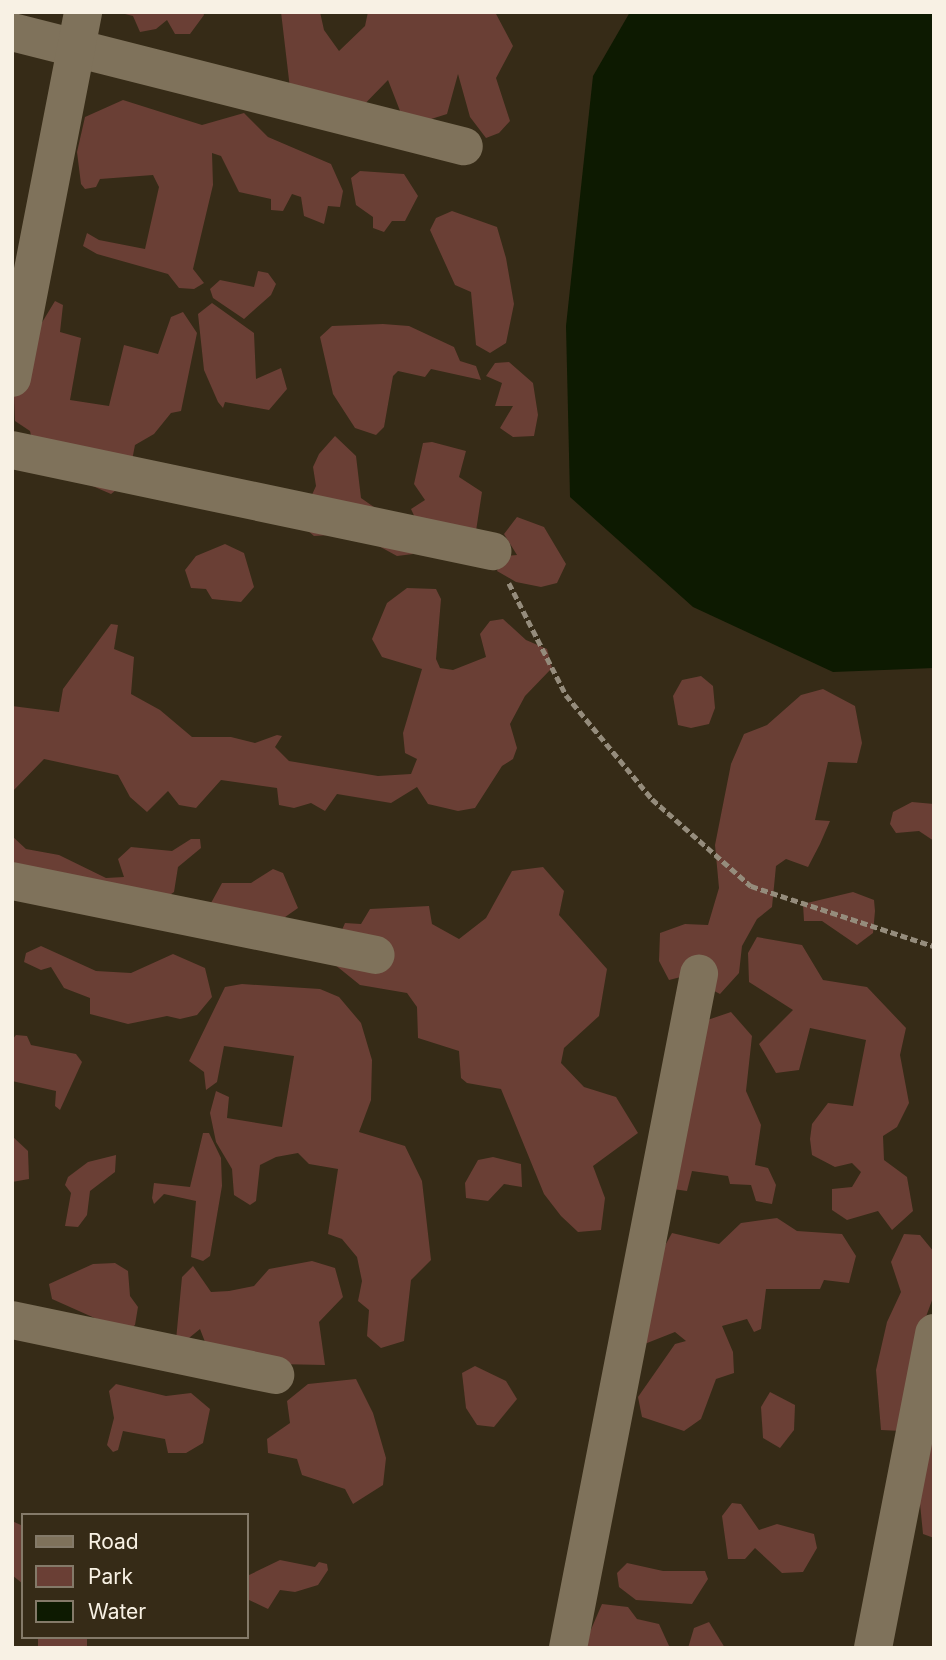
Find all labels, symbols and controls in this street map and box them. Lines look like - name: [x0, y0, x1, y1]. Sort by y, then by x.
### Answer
- legend: [21, 1513, 248, 1639]
- text: Road: [88, 1529, 139, 1554]
- text: Park: [88, 1564, 133, 1589]
- text: Water: [88, 1599, 146, 1624]

